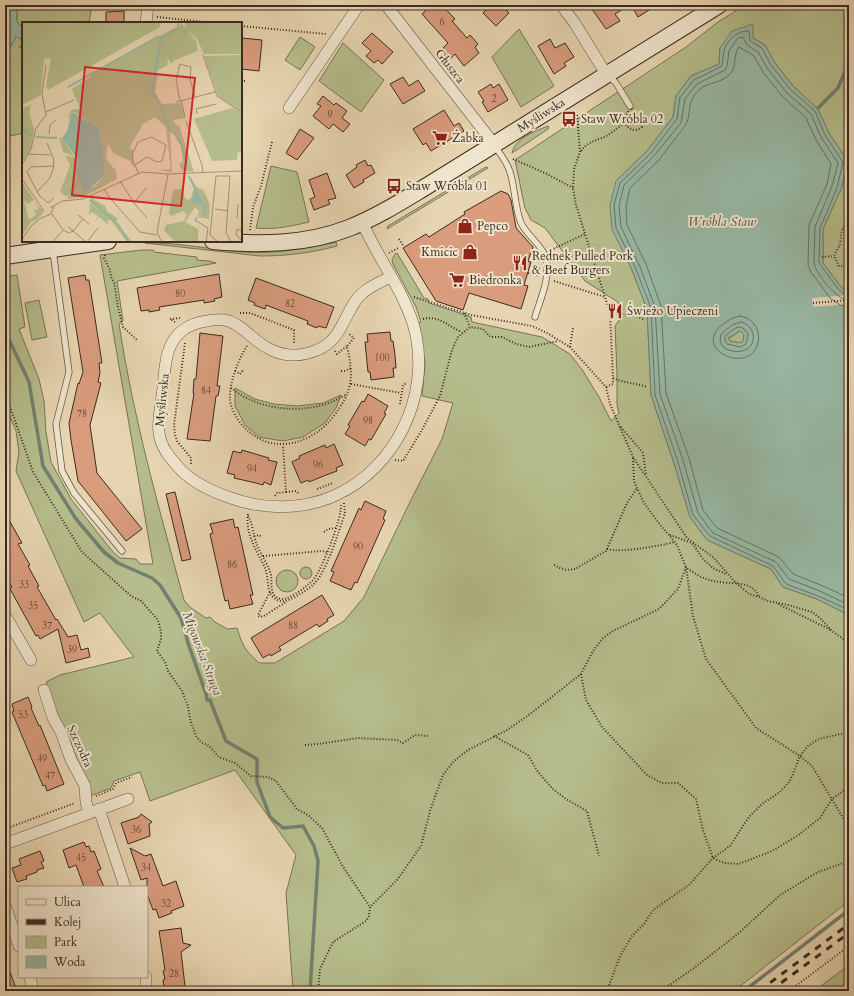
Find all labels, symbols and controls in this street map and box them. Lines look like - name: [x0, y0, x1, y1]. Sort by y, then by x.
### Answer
- house number: 6: [439, 15, 445, 29]
- inset map: [22, 22, 242, 242]
- street label: Głuszca: [432, 46, 469, 87]
- house number: 2: [491, 92, 497, 106]
- street label: Myśliwska: [514, 94, 569, 136]
- house number: 9: [327, 108, 333, 122]
- bus stop icon: Staw Wróbla 02: [560, 110, 578, 128]
- place label: Staw Wróbla 02: [581, 111, 663, 127]
- supermarket icon: Żabka: [431, 129, 449, 147]
- place label: Żabka: [452, 129, 485, 146]
- bus stop icon: Staw Wróbla 01: [385, 177, 403, 195]
- place label: Staw Wróbla 01: [406, 178, 488, 194]
- water label: Wróbla Staw: [688, 213, 757, 231]
- shop icon: Pepco: [456, 217, 474, 235]
- place label: Pepco: [477, 218, 508, 234]
- shop icon: Kmicic: [461, 243, 479, 261]
- place label: Kmicic: [421, 244, 459, 260]
- place label: Rednek Pulled Pork & Beef Burgers: [532, 248, 634, 278]
- restaurant icon: Rednek Pulled Pork & Beef Burgers: [511, 254, 529, 272]
- supermarket icon: Biedronka: [448, 271, 466, 289]
- place label: Biedronka: [469, 272, 522, 288]
- house number: 80: [175, 287, 185, 301]
- house number: 82: [285, 297, 295, 311]
- restaurant icon: Świeżo Upieczeni: [606, 302, 624, 320]
- place label: Świeżo Upieczeni: [627, 302, 719, 319]
- house number: 100: [374, 351, 390, 365]
- street label: Myśliwska: [151, 372, 173, 427]
- house number: 84: [201, 384, 211, 398]
- house number: 78: [77, 407, 87, 421]
- house number: 98: [363, 414, 373, 428]
- house number: 96: [313, 458, 323, 472]
- house number: 94: [247, 462, 257, 476]
- house number: 90: [353, 540, 363, 554]
- house number: 86: [227, 558, 237, 572]
- house number: 33: [19, 578, 29, 592]
- house number: 35: [28, 599, 38, 613]
- water label: Migowska Struga: [178, 609, 226, 698]
- house number: 37: [42, 619, 52, 633]
- house number: 88: [288, 619, 298, 633]
- house number: 39: [67, 643, 77, 657]
- house number: 53: [18, 708, 28, 722]
- street label: Szczodra: [63, 722, 97, 770]
- house number: 49: [37, 752, 47, 766]
- house number: 47: [45, 769, 55, 783]
- house number: 36: [131, 823, 141, 837]
- house number: 45: [76, 851, 86, 865]
- house number: 34: [141, 861, 151, 875]
- legend: [18, 886, 148, 978]
- text: Ulica: [54, 894, 82, 910]
- house number: 32: [161, 897, 171, 911]
- text: Kolej: [54, 914, 81, 930]
- text: Park: [54, 934, 78, 950]
- text: Woda: [53, 954, 86, 970]
- house number: 28: [169, 967, 179, 981]

